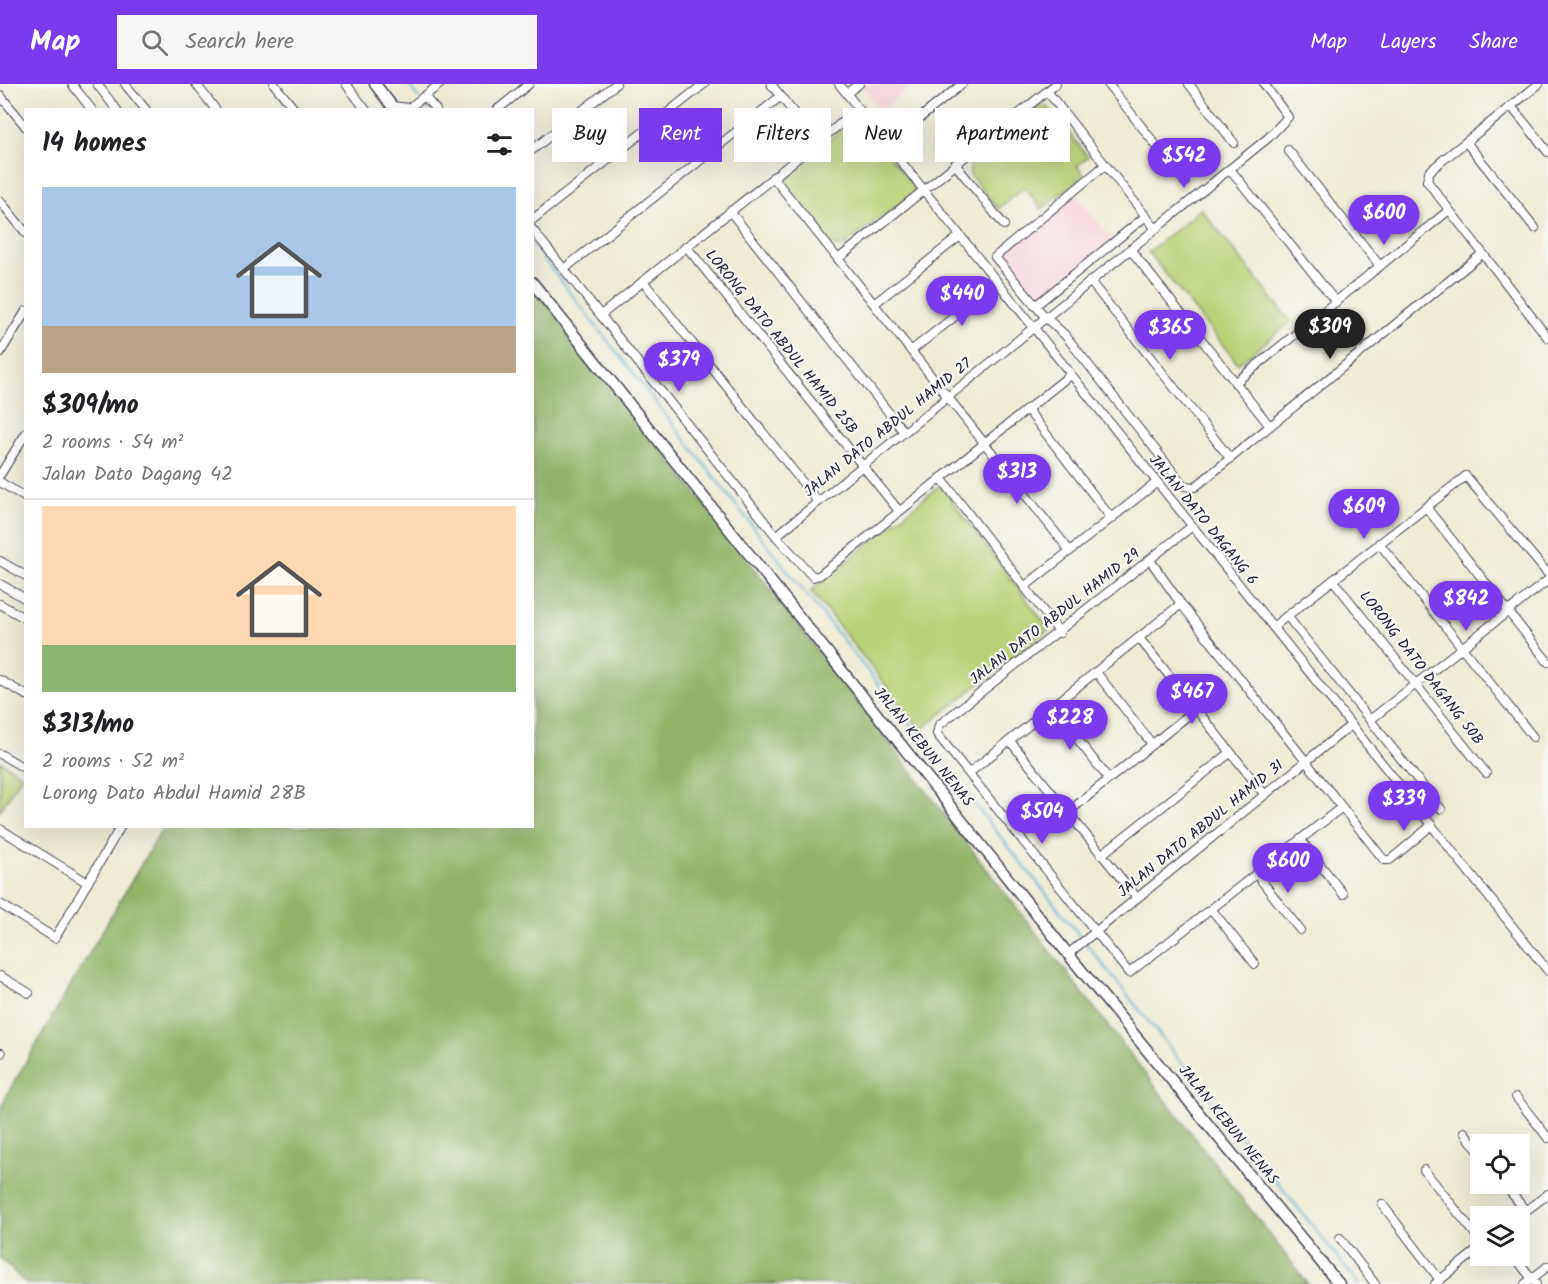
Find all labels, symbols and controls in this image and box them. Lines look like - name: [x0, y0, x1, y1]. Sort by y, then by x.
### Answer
- search box: [117, 15, 537, 69]
- text: Map: [30, 20, 81, 65]
- text: Search here: [186, 25, 294, 60]
- icon: search: [138, 26, 171, 59]
- text: Map: [1310, 26, 1347, 59]
- text: Layers: [1380, 26, 1436, 59]
- text: Share: [1469, 26, 1518, 59]
- chip: Buy: [552, 108, 627, 162]
- chip: Rent: [639, 108, 722, 162]
- chip: Filters: [734, 108, 831, 162]
- chip: New: [843, 108, 923, 162]
- chip: Apartment: [935, 108, 1070, 162]
- text: 14 homes: [42, 123, 147, 165]
- icon: filters: [483, 128, 516, 161]
- pin: $542: [1148, 138, 1220, 189]
- text: $542: [1162, 141, 1206, 173]
- pin: $600: [1348, 195, 1420, 246]
- text: $600: [1362, 198, 1406, 230]
- icon: home: [225, 226, 333, 334]
- street label: LORONG DATO ABDUL HAMID 25B: [699, 244, 863, 440]
- pin: $440: [926, 276, 998, 327]
- text: $440: [940, 279, 984, 311]
- pin: $309: [1294, 309, 1366, 360]
- pin: $365: [1134, 310, 1206, 361]
- text: $309: [1308, 312, 1352, 344]
- text: $365: [1148, 313, 1192, 345]
- pin: $379: [643, 342, 715, 393]
- text: $379: [658, 345, 700, 377]
- street label: JALAN DATO ABDUL HAMID 27: [799, 352, 978, 503]
- text: $309/mo: [42, 385, 139, 427]
- text: 2 rooms · 54 m²: [42, 427, 183, 459]
- street label: JALAN DATO DAGANG 6: [1143, 449, 1263, 591]
- pin: $313: [981, 454, 1053, 505]
- text: $313: [997, 457, 1037, 489]
- text: Jalan Dato Dagang 42: [42, 459, 233, 491]
- pin: $609: [1328, 489, 1400, 540]
- text: $609: [1342, 492, 1386, 524]
- street label: JALAN DATO ABDUL HAMID 29: [965, 542, 1146, 691]
- icon: home: [225, 545, 333, 653]
- pin: $842: [1430, 581, 1502, 632]
- text: $842: [1443, 584, 1489, 616]
- street label: LORONG DATO DAGANG 50B: [1353, 586, 1489, 750]
- pin: $467: [1156, 674, 1228, 725]
- text: $467: [1170, 677, 1214, 709]
- street label: JALAN KEBUN NENAS: [867, 682, 979, 812]
- pin: $228: [1034, 700, 1106, 751]
- text: $228: [1047, 703, 1093, 735]
- text: $313/mo: [42, 704, 134, 746]
- text: 2 rooms · 52 m²: [42, 746, 184, 778]
- street label: JALAN DATO ABDUL HAMID 31: [1113, 754, 1290, 904]
- text: Lorong Dato Abdul Hamid 28B: [42, 778, 306, 810]
- pin: $339: [1368, 781, 1440, 832]
- text: $339: [1382, 784, 1426, 816]
- pin: $504: [1006, 794, 1078, 845]
- text: $504: [1020, 797, 1064, 829]
- pin: $600: [1252, 843, 1324, 894]
- text: $600: [1266, 846, 1310, 878]
- street label: JALAN KEBUN NENAS: [1172, 1060, 1284, 1190]
- map controls: [1470, 1134, 1530, 1266]
- button: locate: [1470, 1134, 1530, 1194]
- button: layers: [1470, 1206, 1530, 1266]

